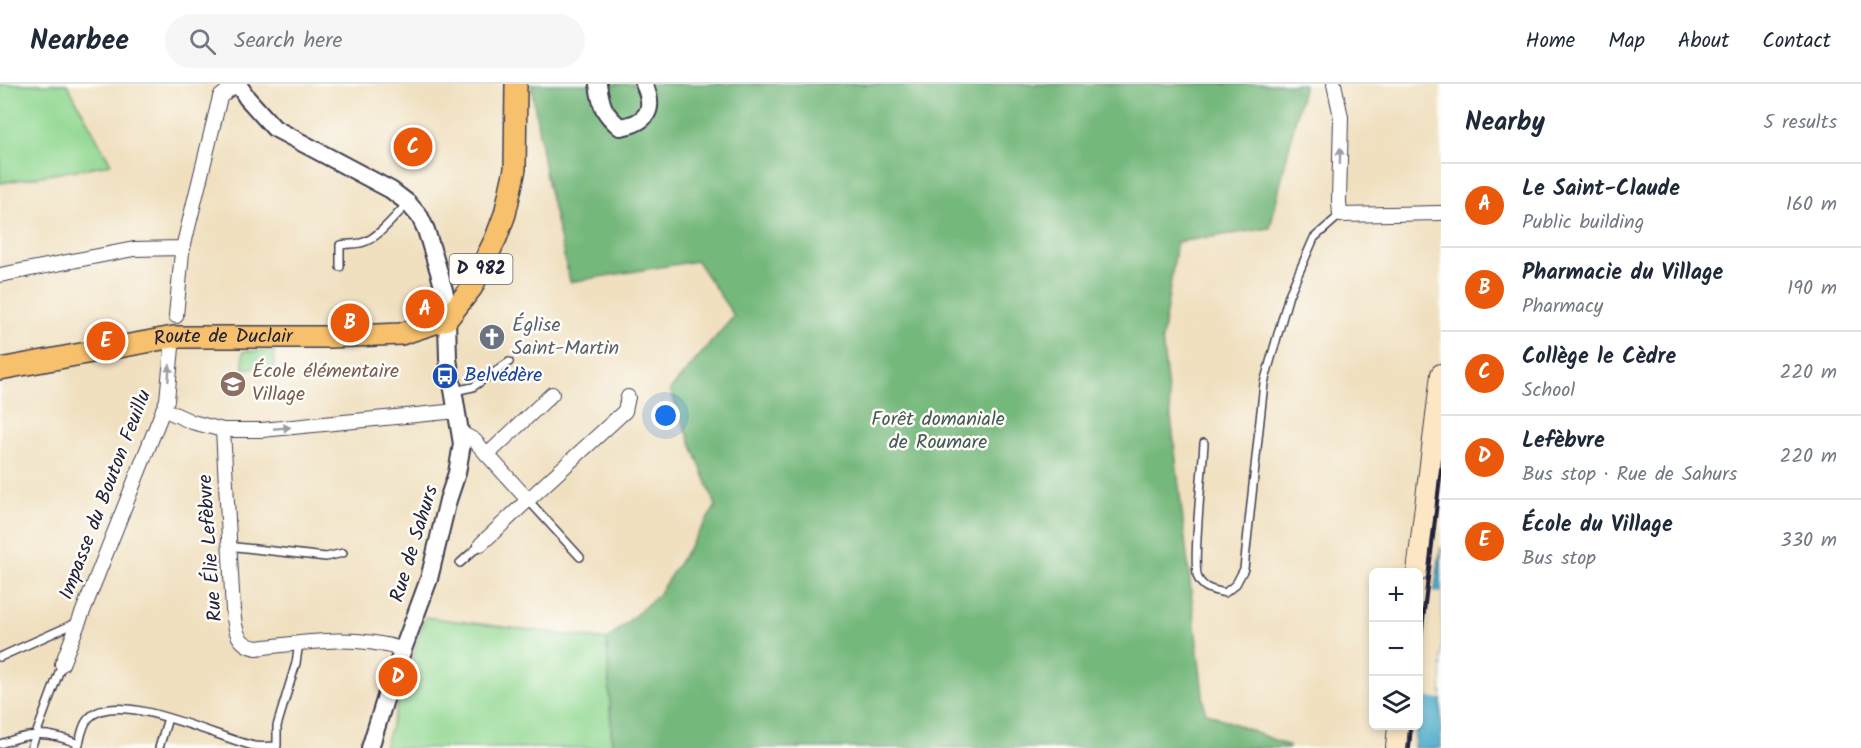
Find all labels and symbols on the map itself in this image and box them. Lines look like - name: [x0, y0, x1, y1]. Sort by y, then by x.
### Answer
- pin: C: [394, 124, 432, 170]
- one-way arrow: [1335, 147, 1345, 166]
- road number: D 982: [450, 254, 512, 284]
- pin: A: [406, 286, 444, 332]
- pin: B: [330, 300, 370, 346]
- place label: Église Saint-Martin: [512, 310, 619, 365]
- pin: E: [86, 318, 126, 364]
- street label: Route de Duclair: [151, 321, 294, 356]
- church icon: Église Saint-Martin: [477, 322, 507, 352]
- place label: École élémentaire Village: [252, 356, 399, 411]
- place label: Belvédère: [464, 360, 542, 392]
- bus stop icon: Belvédère: [430, 361, 460, 391]
- one-way arrow: [164, 364, 174, 383]
- school or university icon: École élémentaire Village: [218, 369, 248, 399]
- street label: Impasse du Bouton Feuillu: [51, 385, 161, 605]
- your location: [651, 401, 680, 430]
- park label: Forêt domaniale de Roumare: [871, 404, 1005, 459]
- one-way arrow: [272, 423, 291, 433]
- street label: Rue Élie Lefèbvre: [190, 473, 232, 623]
- street label: Rue de Sahurs: [382, 481, 448, 606]
- pin: D: [378, 654, 418, 700]

